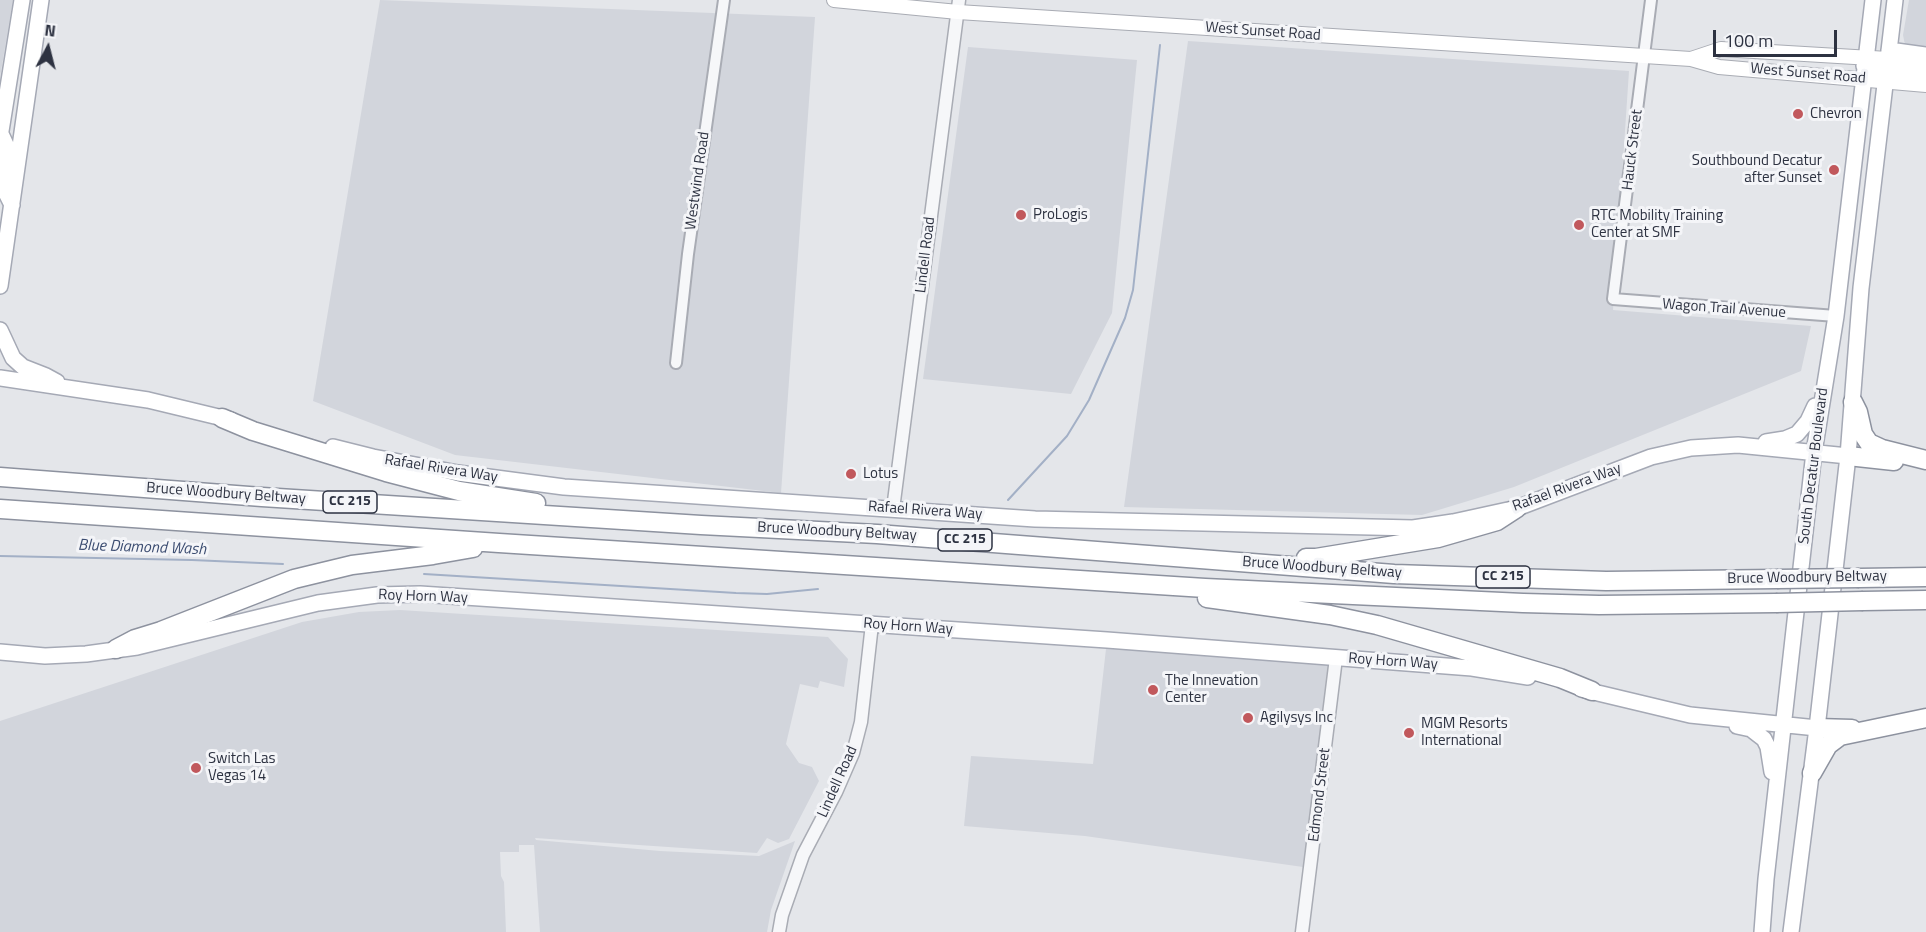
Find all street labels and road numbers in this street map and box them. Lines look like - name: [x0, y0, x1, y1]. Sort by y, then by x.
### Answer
- street label: West Sunset Road: [1205, 19, 1321, 45]
- street label: West Sunset Road: [1750, 60, 1866, 88]
- street label: Hauck Street: [1619, 109, 1647, 191]
- street label: Westwind Road: [682, 131, 714, 231]
- street label: Lindell Road: [912, 216, 940, 294]
- street label: Wagon Trail Avenue: [1662, 296, 1786, 322]
- street label: South Decatur Boulevard: [1795, 387, 1833, 545]
- street label: Rafael Rivera Way: [383, 451, 499, 487]
- street label: Rafael Rivera Way: [1510, 460, 1624, 516]
- street label: Bruce Woodbury Beltway: [146, 479, 306, 509]
- road number: CC 215: [323, 491, 377, 513]
- street label: Rafael Rivera Way: [867, 498, 983, 524]
- street label: Bruce Woodbury Beltway: [757, 519, 917, 545]
- road number: CC 215: [938, 529, 992, 551]
- street label: Bruce Woodbury Beltway: [1242, 553, 1402, 583]
- road number: CC 215: [1476, 566, 1530, 588]
- street label: Bruce Woodbury Beltway: [1727, 568, 1887, 588]
- street label: Roy Horn Way: [378, 586, 468, 608]
- street label: Roy Horn Way: [863, 615, 953, 639]
- street label: Roy Horn Way: [1348, 650, 1438, 674]
- street label: Lindell Road: [814, 743, 862, 821]
- street label: Edmond Street: [1305, 747, 1335, 843]

